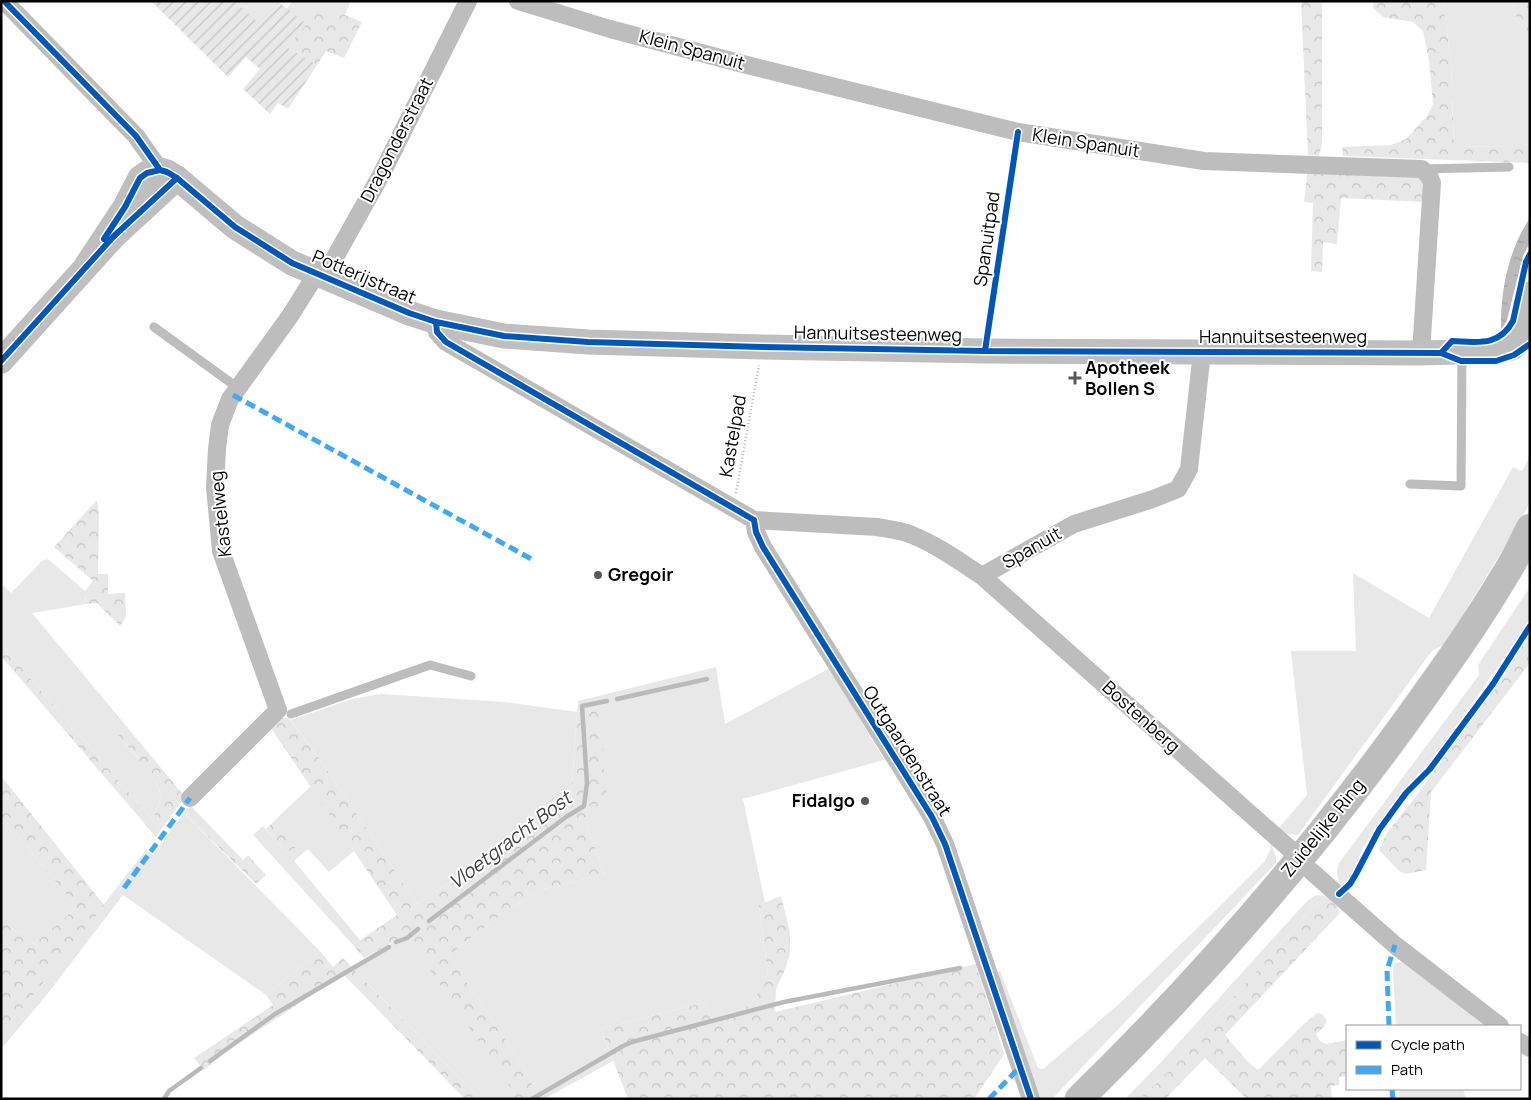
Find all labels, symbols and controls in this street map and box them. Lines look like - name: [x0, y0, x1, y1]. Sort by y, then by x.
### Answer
- street label: Klein Spanuit: [637, 23, 748, 75]
- street label: Dragonderstraat: [354, 73, 438, 206]
- street label: Klein Spanuit: [1031, 122, 1142, 162]
- street label: Spanuitpad: [967, 190, 1005, 288]
- street label: Potterijstraat: [309, 243, 420, 309]
- street label: Hannuitsesteenweg: [794, 320, 962, 346]
- street label: Hannuitsesteenweg: [1199, 324, 1367, 348]
- place label: Apotheek Bollen S: [1085, 355, 1171, 400]
- marker: Apotheek Bollen S: [1069, 372, 1081, 384]
- street label: Kastelpad: [713, 393, 751, 479]
- street label: Kastelweg: [204, 470, 236, 558]
- street label: Spanuit: [998, 521, 1065, 574]
- place label: Gregoir: [608, 562, 673, 586]
- marker: Gregoir: [592, 569, 604, 581]
- street label: Bostenberg: [1098, 675, 1186, 758]
- street label: Outgaardenstraat: [858, 681, 958, 820]
- street label: Zuidelijke Ring: [1275, 773, 1369, 881]
- water label: Vloetgracht Bost: [443, 784, 579, 895]
- place label: Fidalgo: [792, 788, 855, 812]
- marker: Fidalgo: [859, 795, 871, 807]
- legend: [1346, 1025, 1521, 1090]
- text: Cycle path: [1391, 1034, 1465, 1055]
- text: Path: [1391, 1059, 1423, 1080]

